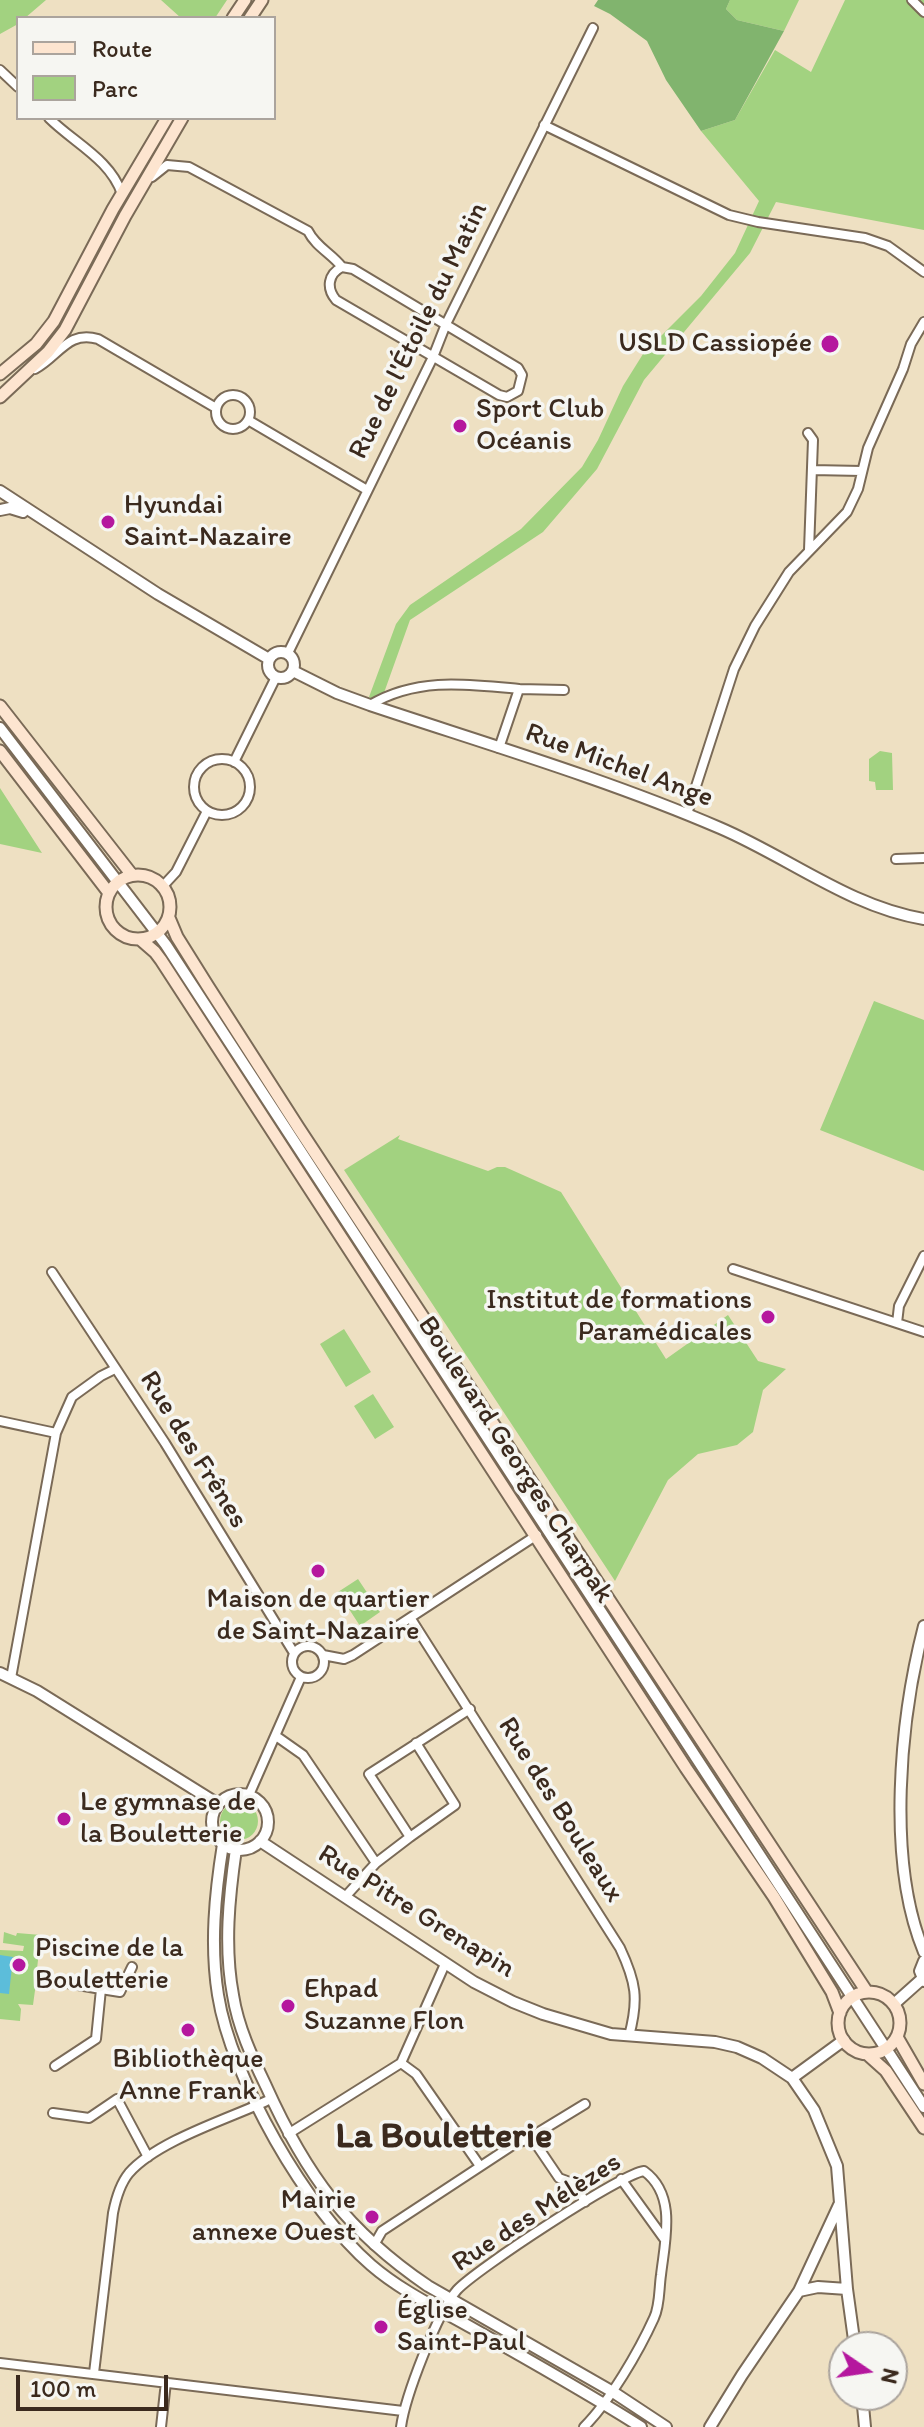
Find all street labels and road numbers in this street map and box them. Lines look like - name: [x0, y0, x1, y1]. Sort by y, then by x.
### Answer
- street label: Rue de l'Étoile du Matin: [342, 197, 496, 465]
- street label: Rue Michel Ange: [520, 716, 718, 816]
- street label: Boulevard Georges Charpak: [410, 1310, 620, 1610]
- street label: Rue des Frênes: [131, 1365, 255, 1535]
- street label: Rue des Bouleaux: [490, 1711, 630, 1909]
- street label: Rue Pitre Grenapin: [311, 1838, 521, 1986]
- street label: Rue des Mélèzes: [446, 2146, 628, 2280]

